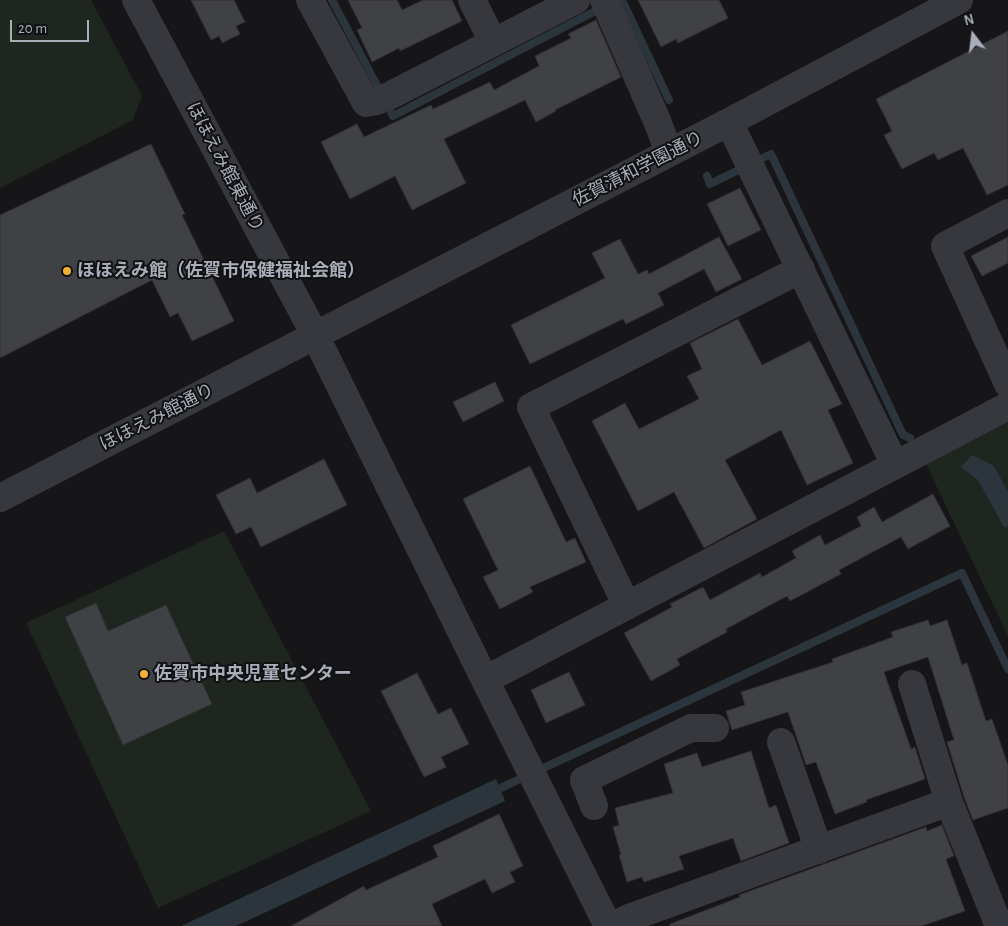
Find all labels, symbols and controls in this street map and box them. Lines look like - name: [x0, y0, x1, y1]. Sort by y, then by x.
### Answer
- scale bar: [12, 10, 91, 42]
- north arrow: [948, 10, 998, 60]
- text: N: [963, 12, 976, 29]
- text: 20 m: [18, 21, 47, 36]
- street label: ほほえみ館東通り: [182, 98, 268, 236]
- street label: 佐賀清和学園通り: [569, 127, 707, 211]
- place label: ほほえみ館（佐賀市保健福祉会館）: [77, 260, 365, 282]
- marker: ほほえみ館（佐賀市保健福祉会館）: [61, 265, 73, 277]
- street label: ほほえみ館通り: [96, 379, 218, 455]
- place label: 佐賀市中央児童センター: [154, 663, 352, 685]
- marker: 佐賀市中央児童センター: [138, 668, 150, 680]

